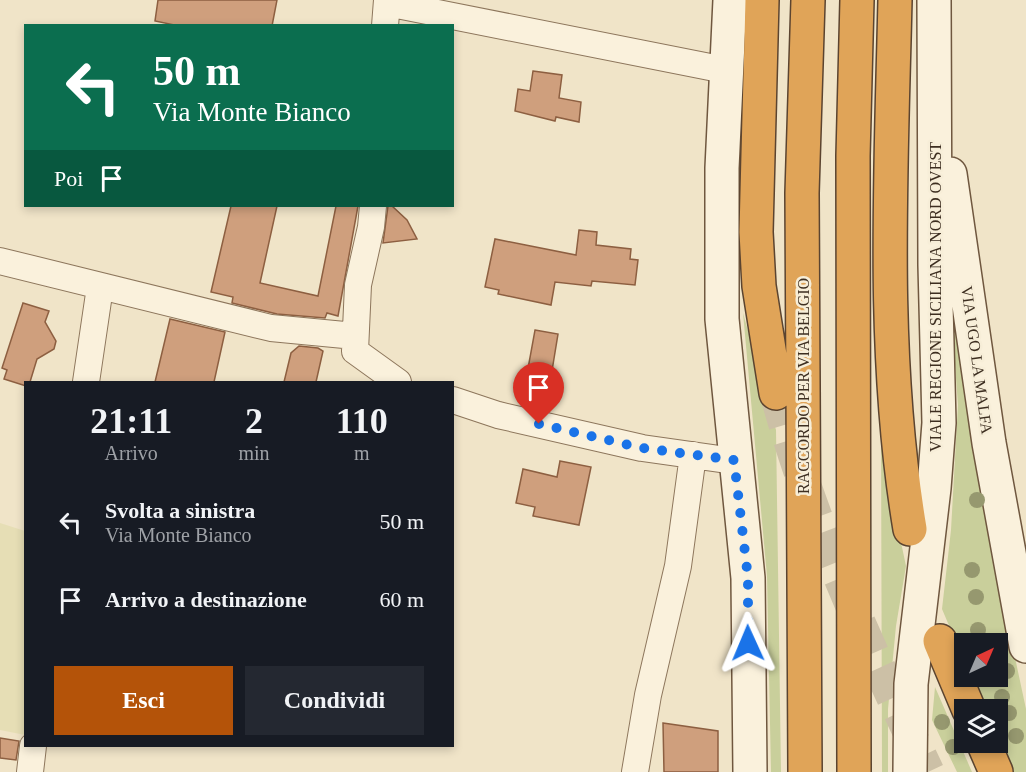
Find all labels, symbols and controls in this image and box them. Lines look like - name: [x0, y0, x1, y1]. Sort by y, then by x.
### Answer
- icon: left: [54, 48, 132, 126]
- text: 50 m: [153, 48, 241, 94]
- text: Via Monte Bianco: [153, 97, 351, 127]
- street label: VIALE REGIONE SICILIANA NORD OVEST: [927, 142, 944, 452]
- icon: arrive: [95, 162, 128, 195]
- text: Poi: [54, 166, 83, 191]
- street label: RACCORDO PER VIA BELGIO: [795, 278, 812, 494]
- street label: VIA UGO LA MALFA: [958, 285, 996, 436]
- pin: [513, 362, 564, 424]
- icon: arrive: [522, 371, 555, 404]
- text: 21:11: [90, 401, 172, 441]
- text: 2: [245, 401, 263, 441]
- text: 110: [336, 401, 388, 441]
- text: Arrivo: [105, 442, 158, 464]
- text: min: [238, 442, 270, 464]
- text: m: [354, 442, 370, 464]
- text: Svolta a sinistra: [105, 498, 255, 523]
- icon: left: [54, 506, 87, 539]
- text: 50 m: [379, 509, 424, 534]
- text: Via Monte Bianco: [105, 524, 252, 546]
- icon: arrive: [54, 584, 87, 617]
- text: Arrivo a destinazione: [105, 587, 307, 612]
- text: 60 m: [379, 587, 424, 612]
- position arrow: [716, 611, 780, 675]
- north arrow: [954, 633, 1008, 687]
- map controls: [954, 633, 1008, 753]
- button: Esci: [54, 666, 233, 735]
- button: Condividi: [245, 666, 424, 735]
- button: layers: [954, 699, 1008, 753]

